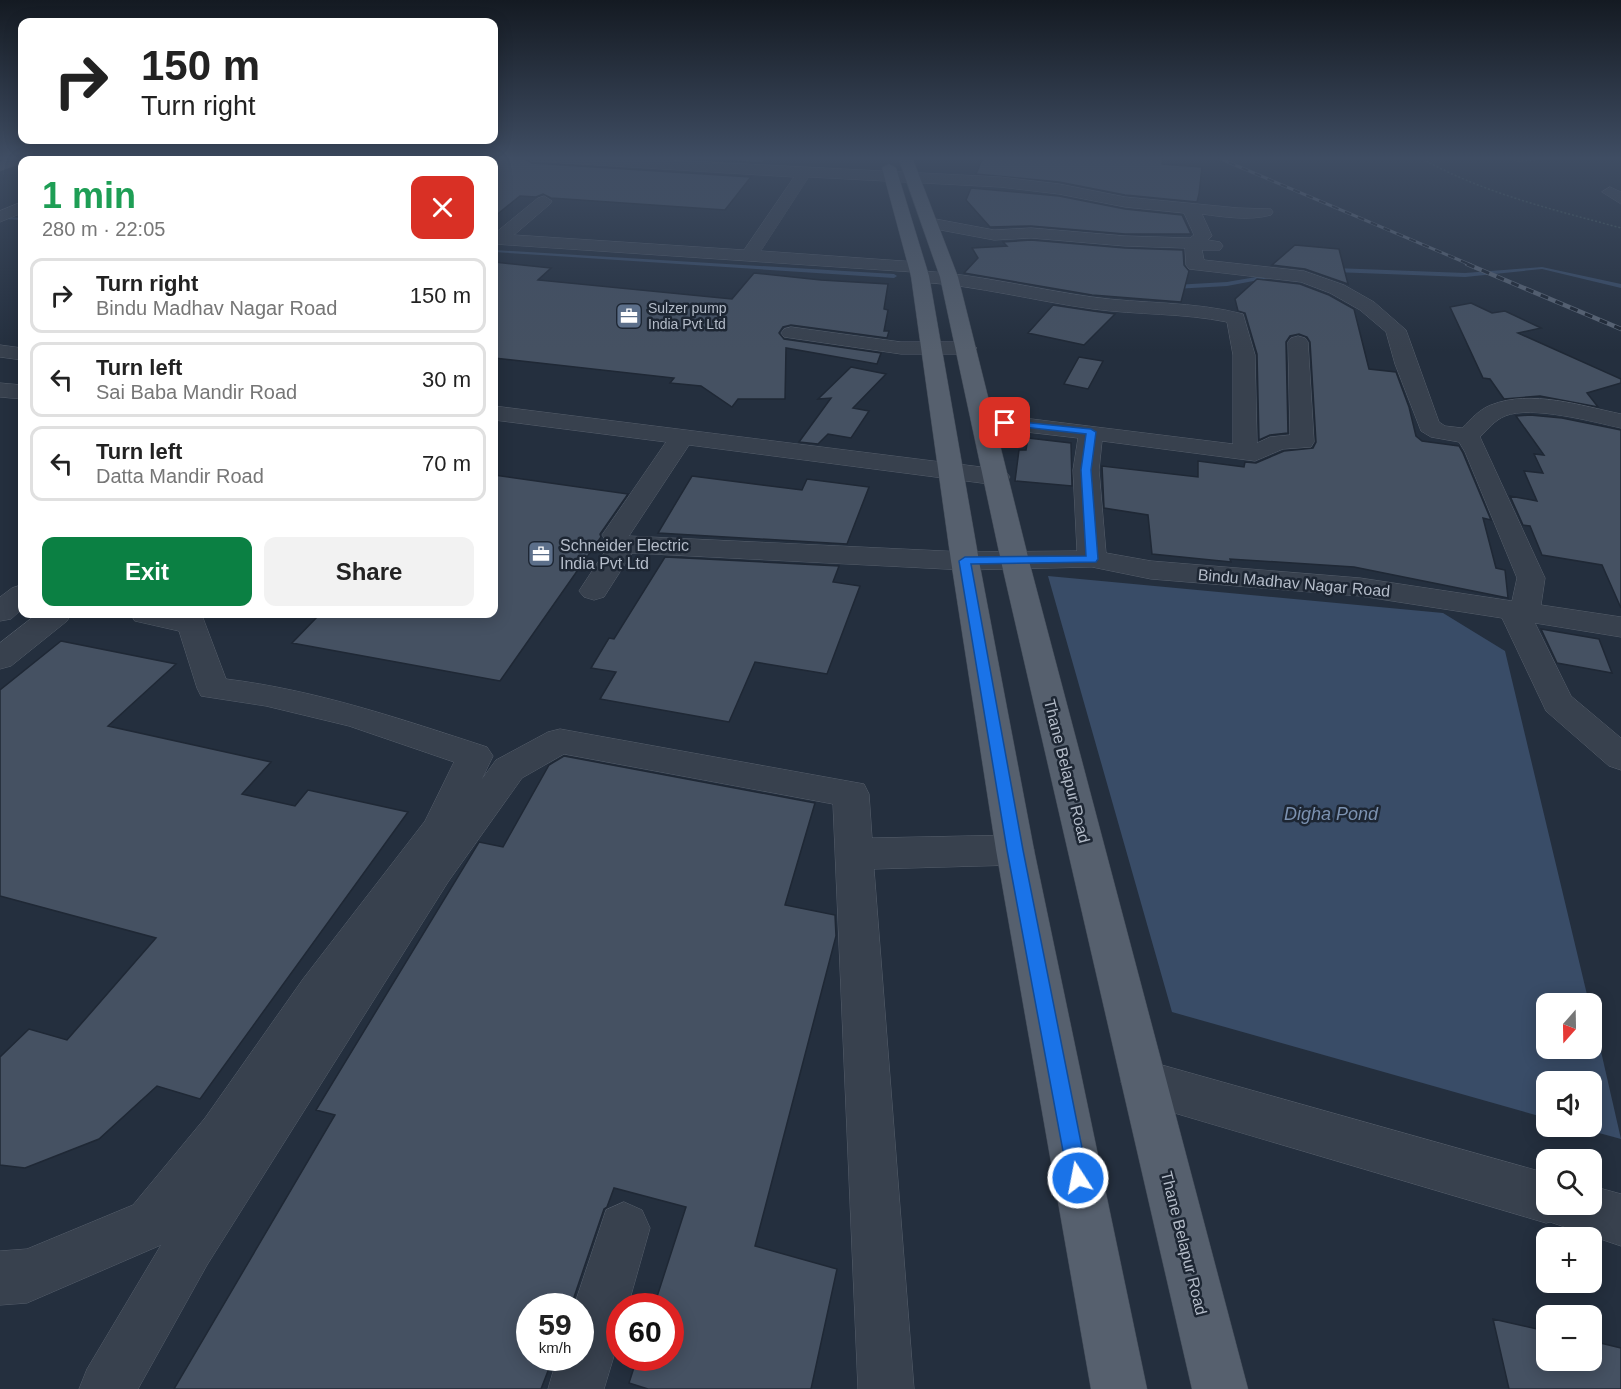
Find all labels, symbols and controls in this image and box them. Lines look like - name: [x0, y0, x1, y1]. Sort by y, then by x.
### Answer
- icon: right: [42, 42, 120, 120]
- text: 150 m: [141, 42, 260, 89]
- text: Turn right: [141, 91, 256, 121]
- text: 1 min: [42, 175, 136, 216]
- button: close: [411, 176, 474, 239]
- text: 280 m · 22:05: [42, 218, 165, 240]
- text: Turn right: [96, 271, 198, 296]
- icon: right: [45, 279, 78, 312]
- text: 150 m: [410, 283, 471, 308]
- text: Bindu Madhav Nagar Road: [96, 297, 337, 319]
- place label: Sulzer pump India Pvt Ltd: [648, 300, 727, 332]
- office icon: Sulzer pump India Pvt Ltd: [614, 301, 644, 331]
- text: Turn left: [96, 355, 182, 380]
- icon: left: [45, 363, 78, 396]
- text: 30 m: [422, 367, 471, 392]
- text: Sai Baba Mandir Road: [96, 381, 297, 403]
- pin: [979, 397, 1030, 448]
- icon: arrive: [988, 406, 1021, 439]
- text: Turn left: [96, 439, 182, 464]
- icon: left: [45, 447, 78, 480]
- text: 70 m: [422, 451, 471, 476]
- text: Datta Mandir Road: [96, 465, 264, 487]
- button: Exit: [42, 537, 252, 606]
- button: Share: [264, 537, 474, 606]
- place label: Schneider Electric India Pvt Ltd: [560, 537, 689, 572]
- office icon: Schneider Electric India Pvt Ltd: [526, 539, 556, 569]
- street label: Bindu Madhav Nagar Road: [1197, 566, 1391, 600]
- street label: Thane Belapur Road: [1041, 697, 1093, 845]
- water label: Digha Pond: [1284, 804, 1379, 824]
- north arrow: [1536, 993, 1602, 1059]
- map controls: [1536, 993, 1602, 1371]
- button: sound: [1536, 1071, 1602, 1137]
- position arrow: [1046, 1146, 1110, 1210]
- button: search: [1536, 1149, 1602, 1215]
- street label: Thane Belapur Road: [1158, 1169, 1210, 1317]
- button: +: [1536, 1227, 1602, 1293]
- speed limit sign: 60: [606, 1293, 684, 1371]
- button: −: [1536, 1305, 1602, 1371]
- text: 59: [538, 1308, 572, 1341]
- text: km/h: [539, 1339, 571, 1356]

